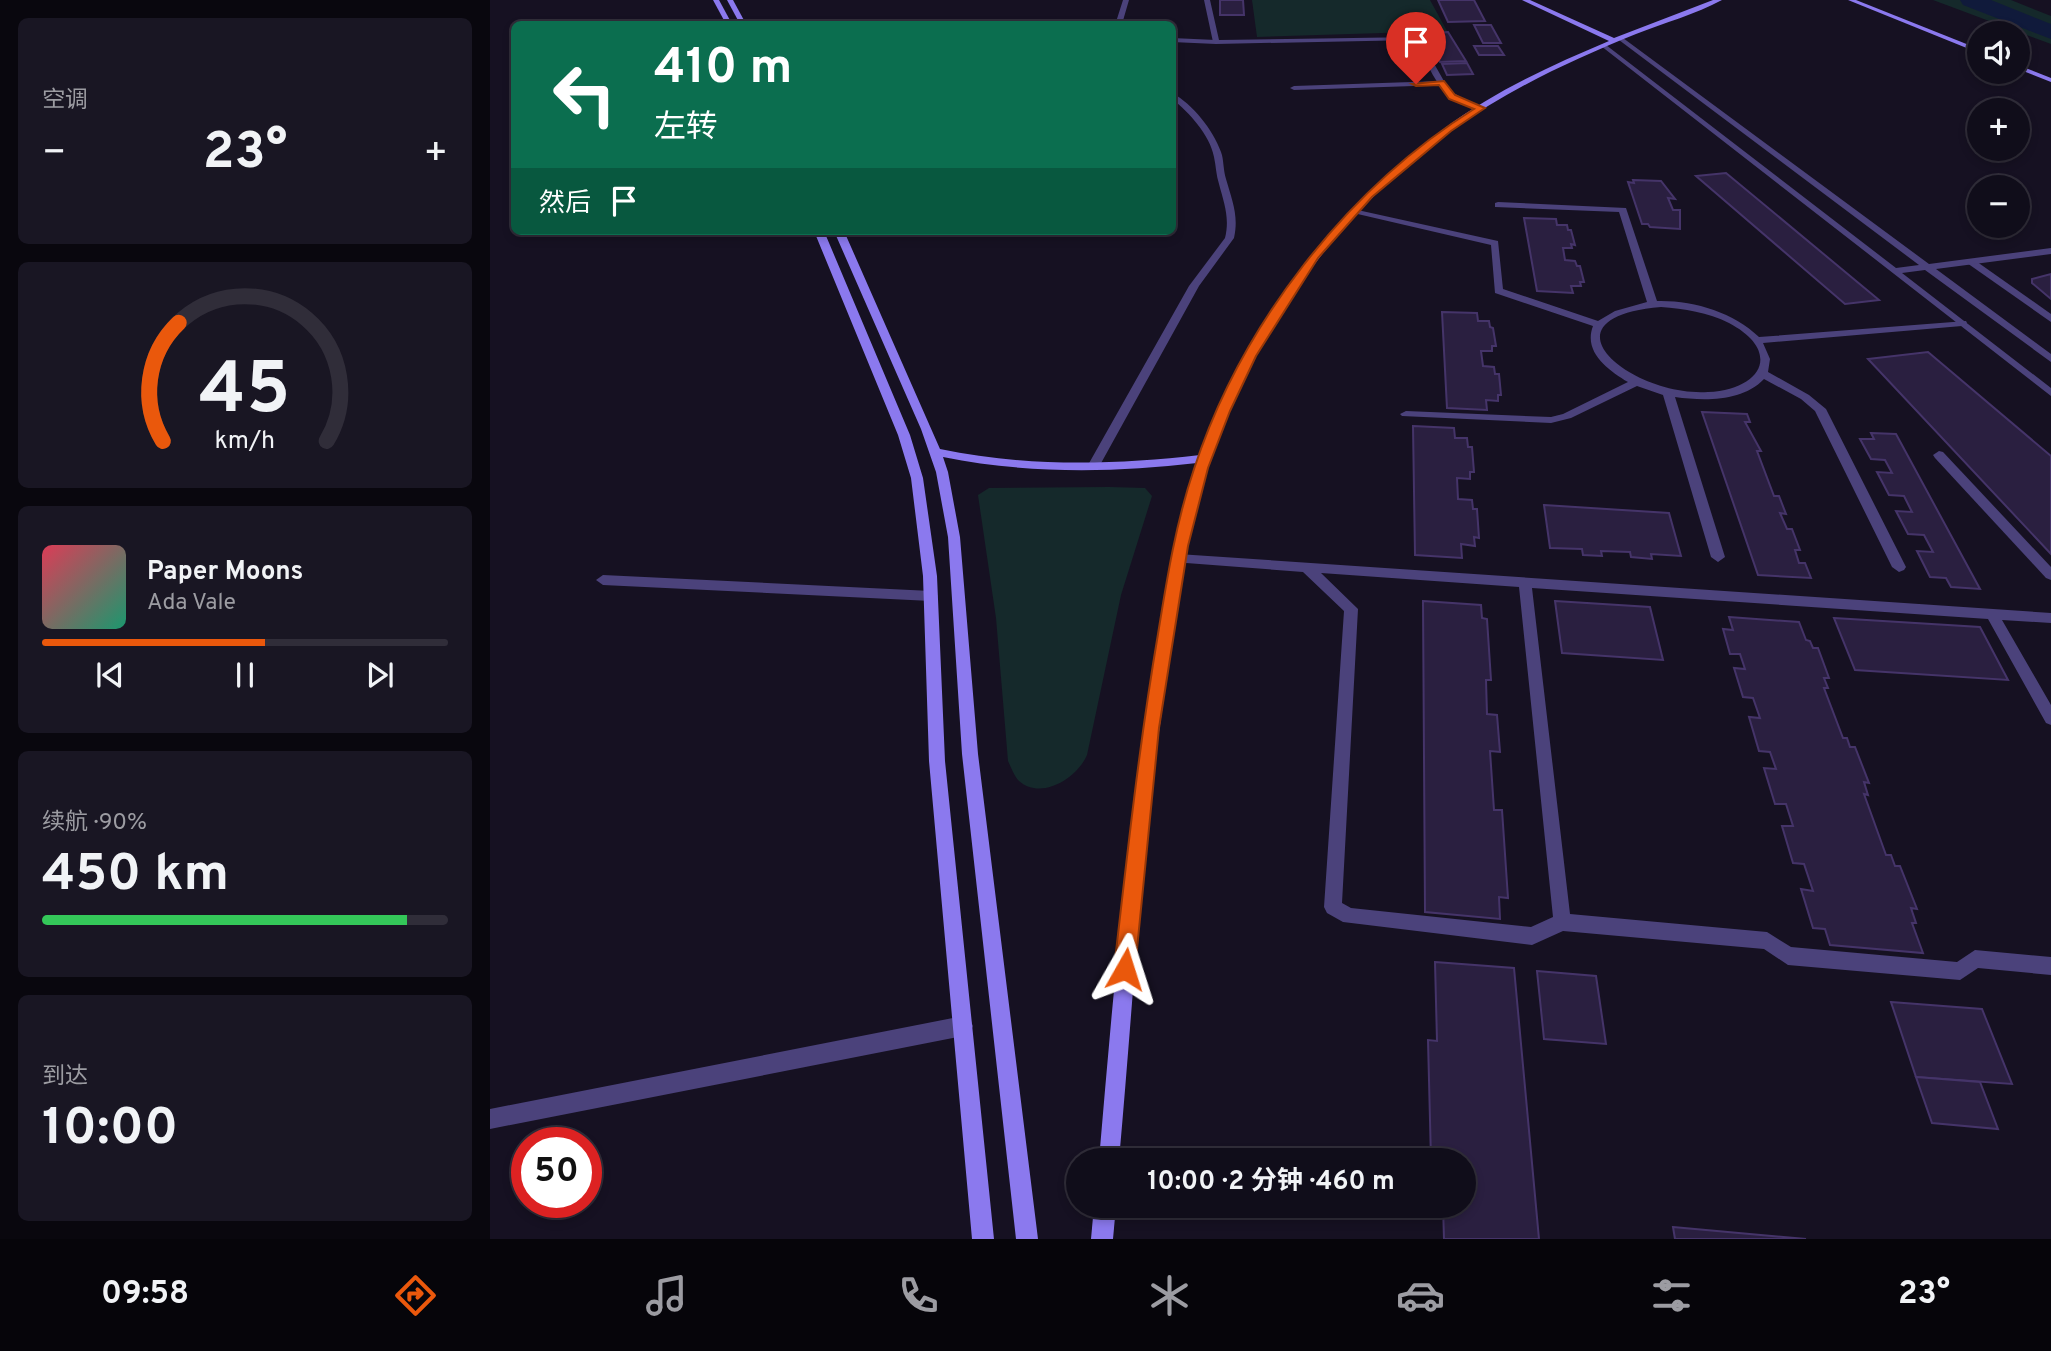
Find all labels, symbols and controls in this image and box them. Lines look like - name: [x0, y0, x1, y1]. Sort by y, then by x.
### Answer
- pin: [1386, 12.0, 1446, 84]
- map controls: [1967, 21, 2030, 238]
- button: sound: [1967, 21, 2030, 84]
- icon: arrive: [1397, 23, 1435, 61]
- text: 410 m: [654, 39, 792, 101]
- icon: left: [539, 49, 630, 140]
- text: 空调: [42, 87, 88, 116]
- button: +: [1967, 98, 2030, 161]
- text: 左转: [654, 109, 718, 149]
- text: 23°: [203, 121, 287, 187]
- text: −: [42, 130, 67, 179]
- text: +: [423, 130, 448, 179]
- button: −: [1967, 175, 2030, 238]
- icon: arrive: [605, 182, 643, 220]
- text: 然后: [539, 188, 591, 221]
- text: 45: [199, 348, 291, 440]
- text: km/h: [215, 426, 275, 458]
- text: Paper Moons: [147, 556, 303, 589]
- text: Ada Vale: [147, 589, 236, 618]
- icon: previous: [91, 656, 129, 694]
- icon: pause: [226, 656, 264, 694]
- icon: next: [361, 656, 399, 694]
- text: 续航 · 90%: [42, 809, 147, 838]
- text: 450 km: [42, 843, 229, 909]
- position arrow: [1088, 932, 1162, 1006]
- text: 到达: [42, 1063, 88, 1092]
- text: 10:00: [42, 1097, 178, 1163]
- speed limit sign: 50: [511, 1127, 602, 1218]
- text: 10:00 · 2 分钟 · 460 m: [1147, 1166, 1395, 1199]
- icon: directions: [391, 1271, 440, 1320]
- icon: music: [642, 1271, 691, 1320]
- icon: phone: [894, 1271, 943, 1320]
- icon: climate: [1145, 1271, 1194, 1320]
- icon: car: [1396, 1271, 1445, 1320]
- icon: filters: [1647, 1271, 1696, 1320]
- text: 09:58: [101, 1275, 189, 1315]
- text: 23°: [1898, 1275, 1950, 1315]

